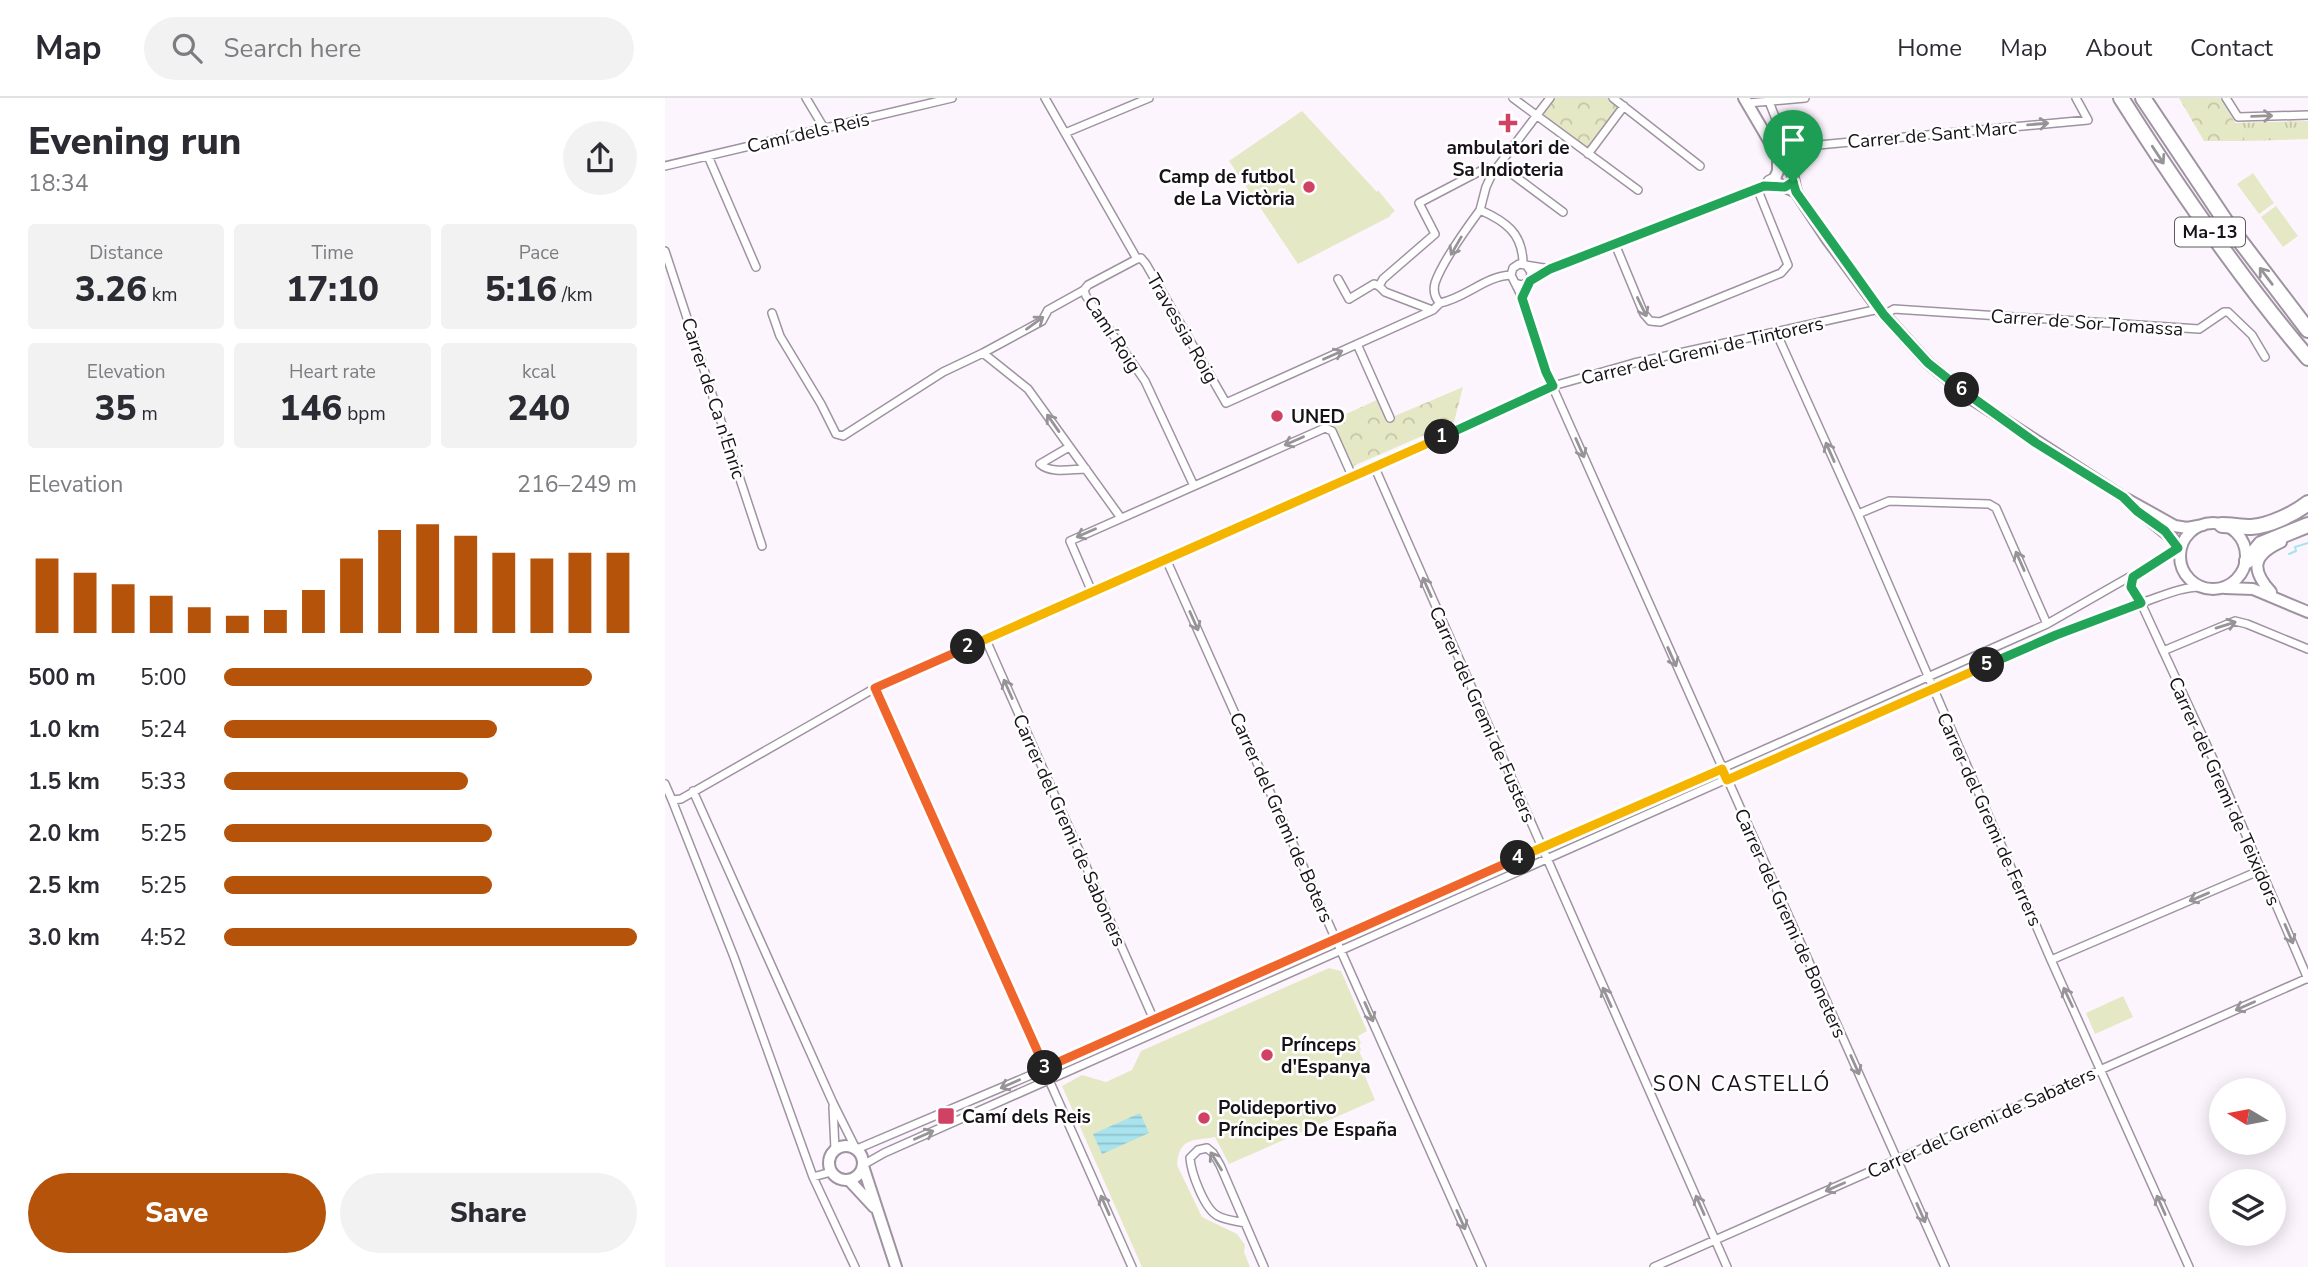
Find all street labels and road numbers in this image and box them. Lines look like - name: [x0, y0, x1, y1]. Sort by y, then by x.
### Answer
- street label: Camí dels Reis: [744, 106, 872, 160]
- street label: Carrer de Sant Marc: [1846, 115, 2018, 155]
- road number: Ma-13: [2175, 217, 2245, 246]
- street label: Travessia Roig: [1140, 269, 1224, 388]
- street label: Camí Roig: [1078, 291, 1147, 378]
- street label: Carrer de Sor Tomassa: [1990, 303, 2184, 343]
- street label: Carrer del Gremi de Tintorers: [1578, 310, 1826, 392]
- street label: Carrer de Ca n'Enric: [675, 314, 751, 482]
- street label: Carrer del Gremi de Fusters: [1423, 602, 1542, 827]
- street label: Carrer del Gremi de Teixidors: [2162, 673, 2286, 910]
- street label: Carrer del Gremi de Boters: [1223, 708, 1339, 927]
- street label: Carrer del Gremi de Ferrers: [1930, 708, 2048, 930]
- street label: Carrer del Gremi de Saboners: [1006, 710, 1132, 951]
- street label: Carrer del Gremi de Boneters: [1728, 805, 1853, 1042]
- street label: Carrer del Gremi de Sabaters: [1863, 1061, 2100, 1185]

